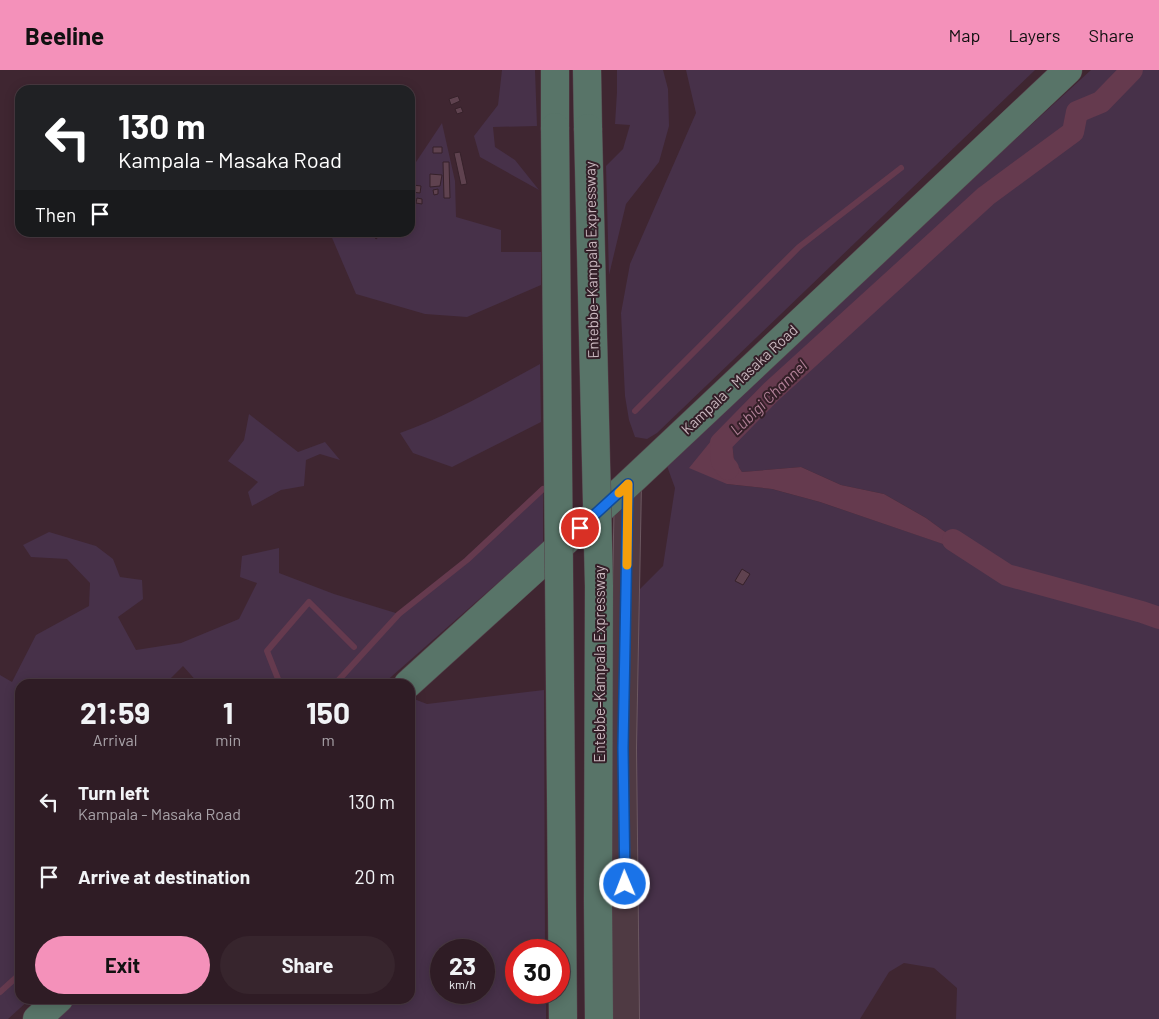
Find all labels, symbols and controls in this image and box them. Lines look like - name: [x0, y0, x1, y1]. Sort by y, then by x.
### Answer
- text: Beeline: [25, 21, 104, 50]
- text: Map: [948, 24, 980, 46]
- text: Layers: [1008, 24, 1061, 46]
- text: Share: [1089, 24, 1134, 46]
- text: 130 m: [118, 104, 205, 146]
- icon: left: [35, 105, 100, 170]
- text: Kampala - Masaka Road: [118, 146, 342, 172]
- street label: Entebbe–Kampala Expressway: [580, 161, 602, 359]
- icon: arrive: [86, 200, 114, 228]
- text: Then: [35, 203, 76, 226]
- street label: Kampala - Masaka Road: [677, 320, 801, 438]
- water label: Lubigi Channel: [726, 355, 811, 438]
- pin: [559, 507, 601, 549]
- icon: arrive: [566, 514, 594, 542]
- street label: Entebbe–Kampala Expressway: [590, 565, 608, 763]
- text: 21:59: [80, 694, 150, 730]
- text: 1: [223, 694, 233, 730]
- text: 150: [306, 694, 350, 730]
- text: Arrival: [93, 730, 137, 749]
- text: min: [215, 730, 241, 749]
- text: m: [321, 730, 335, 749]
- text: Turn left: [78, 781, 149, 804]
- icon: left: [35, 788, 63, 816]
- text: 130 m: [348, 790, 395, 813]
- text: Kampala - Masaka Road: [78, 804, 241, 823]
- position arrow: [598, 857, 650, 909]
- icon: arrive: [35, 863, 63, 891]
- text: Arrive at destination: [78, 865, 250, 888]
- text: 20 m: [355, 865, 395, 888]
- button: Exit: [35, 936, 210, 994]
- button: Share: [220, 936, 395, 994]
- speed limit sign: 30: [505, 939, 570, 1004]
- text: 23: [449, 950, 476, 980]
- text: km/h: [449, 977, 476, 991]

